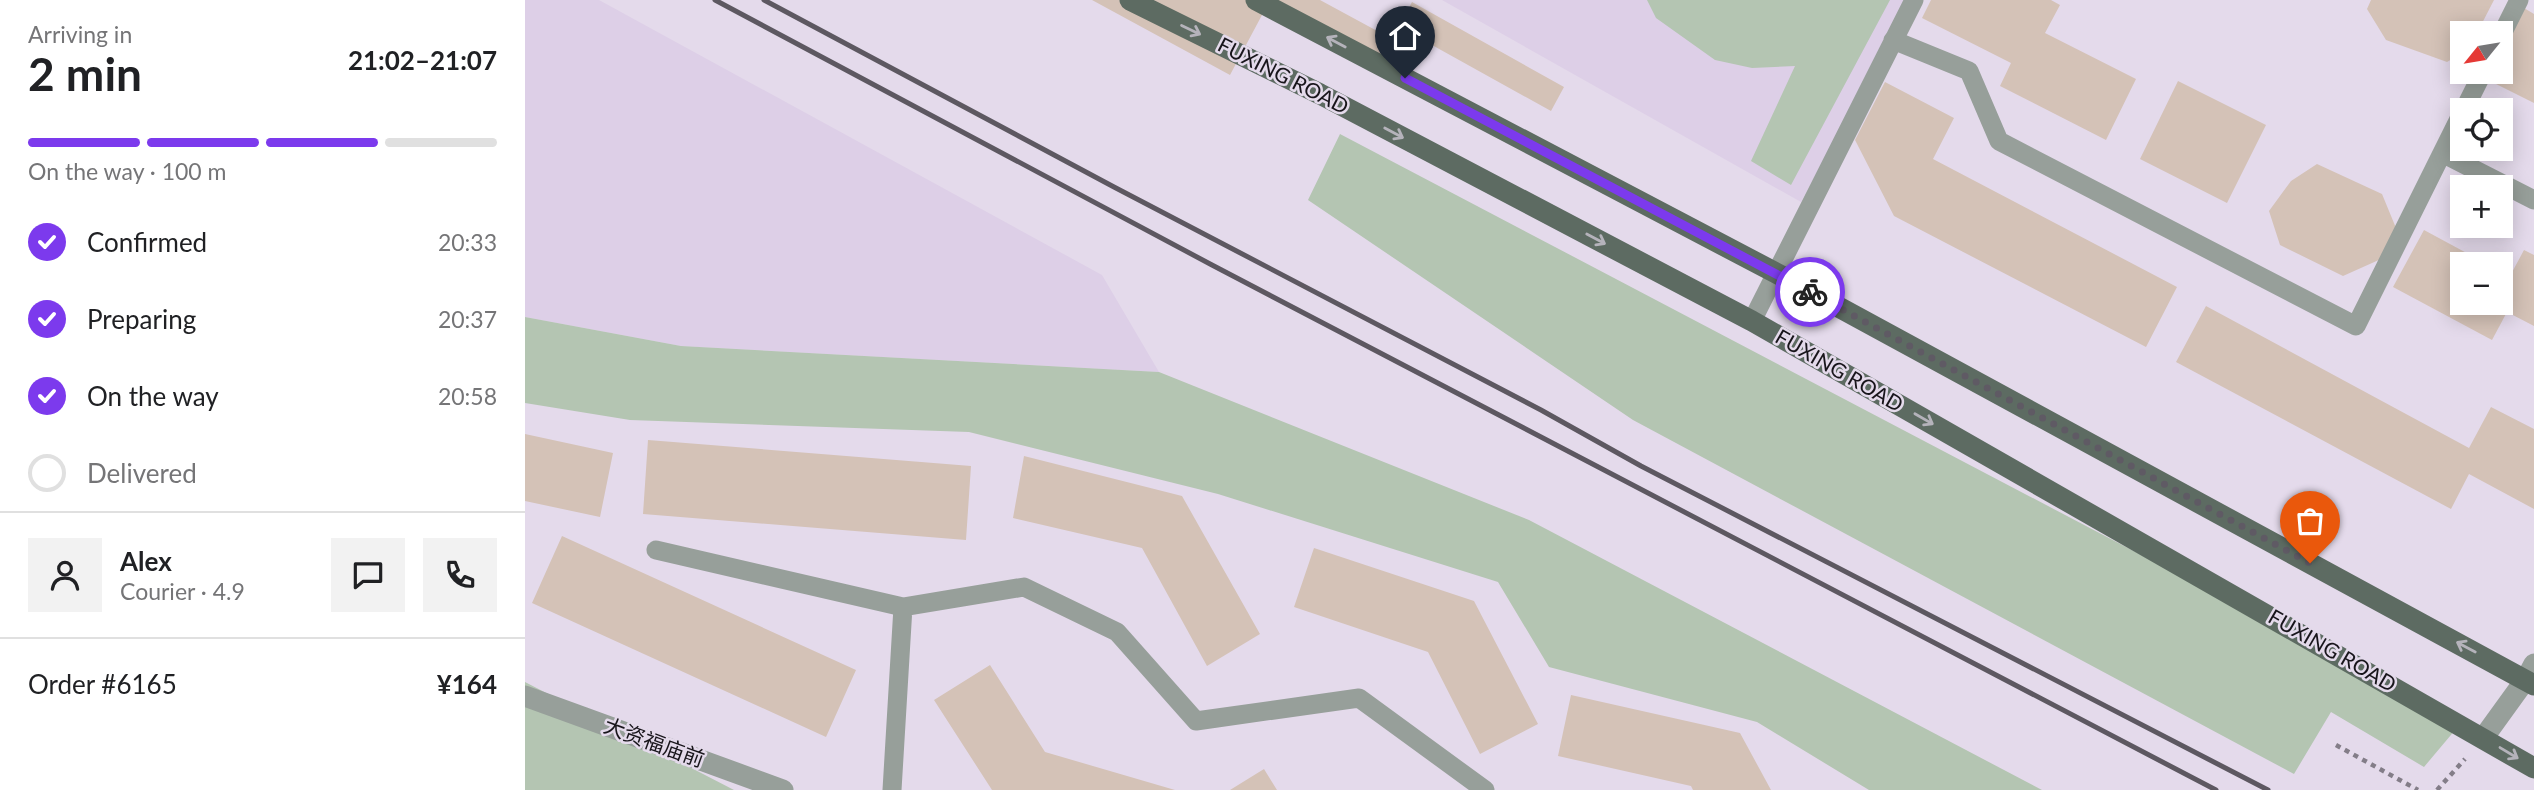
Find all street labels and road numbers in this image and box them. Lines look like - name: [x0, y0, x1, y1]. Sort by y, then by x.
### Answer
- street label: FUXING ROAD: [1214, 31, 1353, 118]
- street label: FUXING ROAD: [1771, 323, 1908, 416]
- street label: FUXING ROAD: [2264, 603, 2401, 696]
- street label: 大资福庙前: [601, 712, 708, 771]

